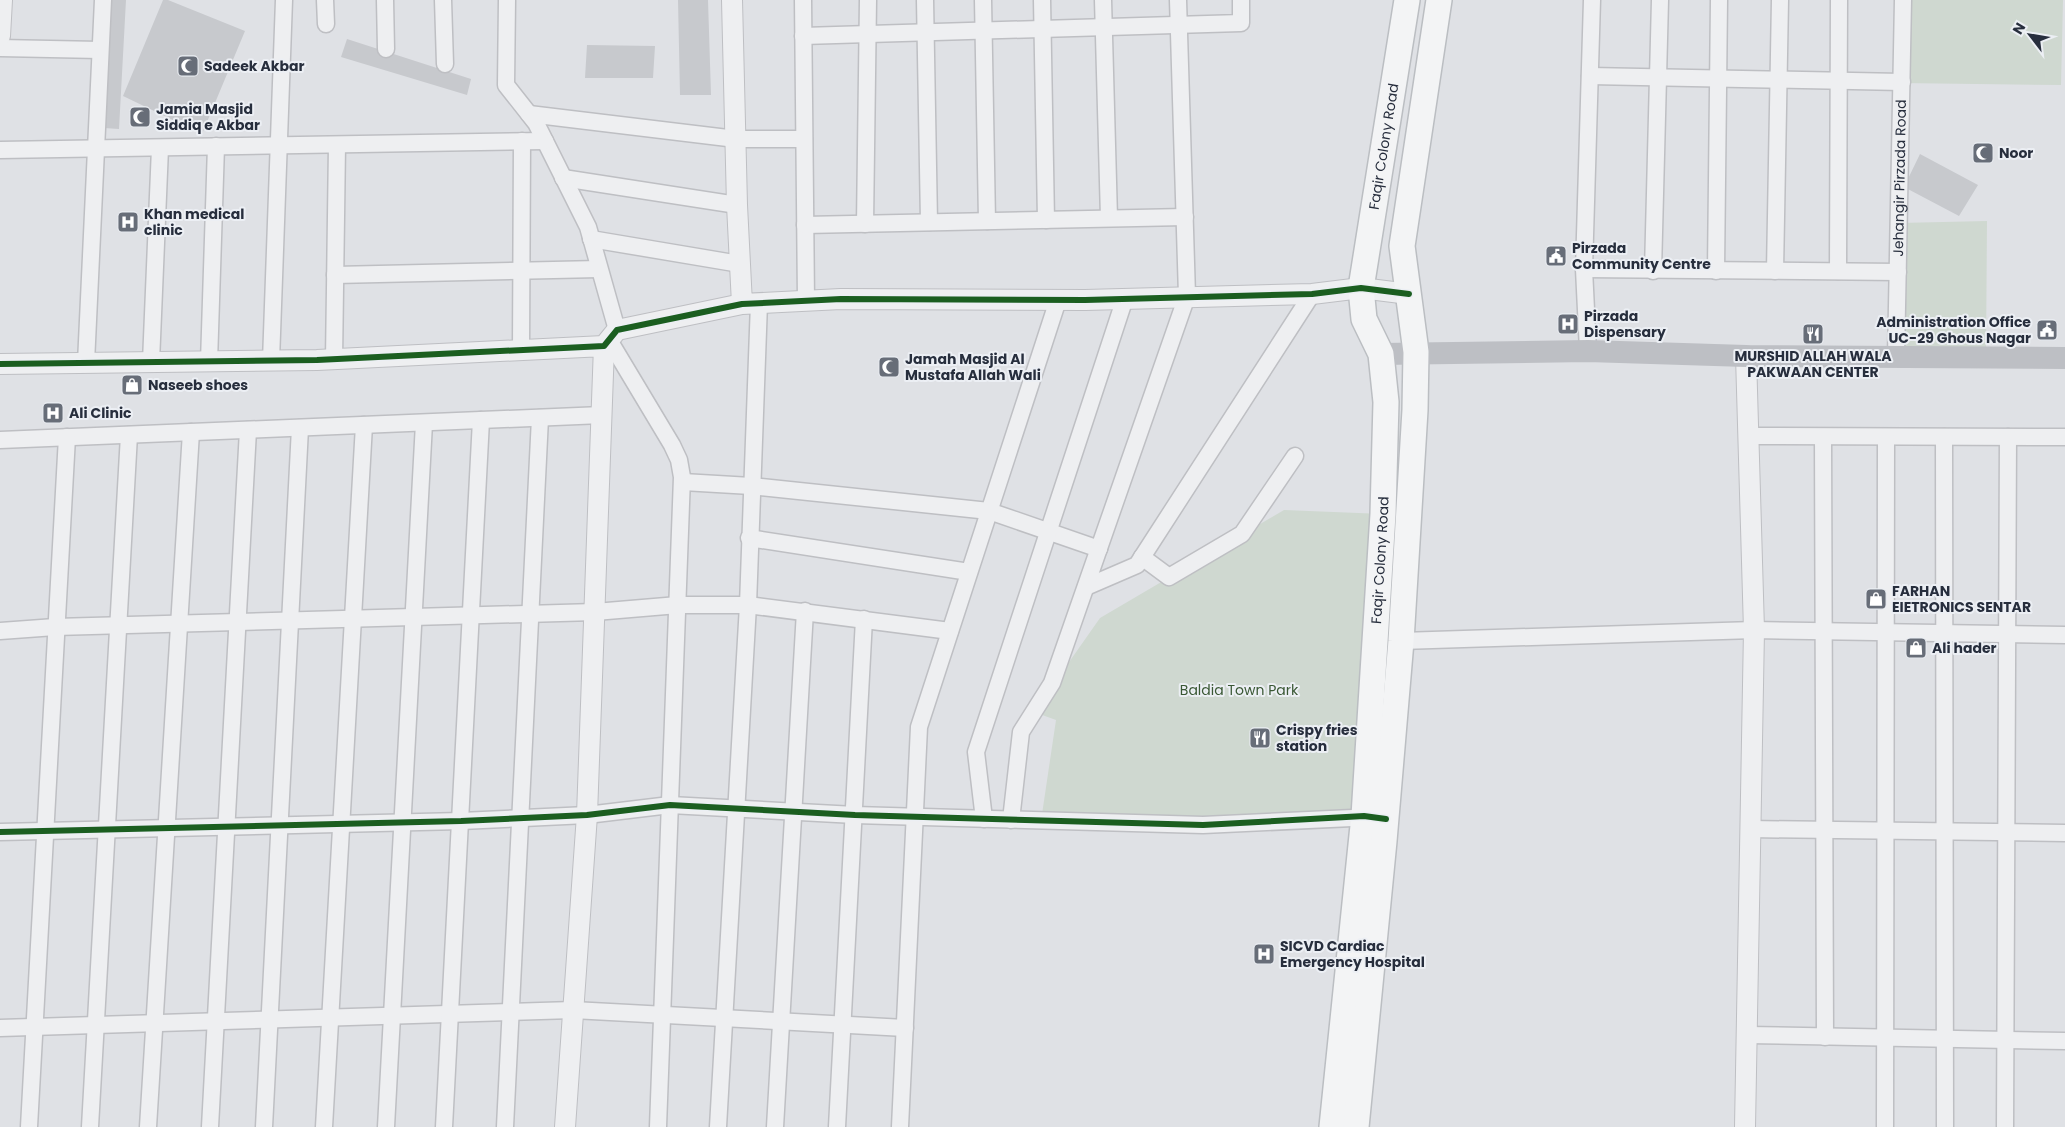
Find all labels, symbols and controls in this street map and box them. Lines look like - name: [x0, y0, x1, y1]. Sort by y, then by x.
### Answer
- north arrow: [2005, 10, 2055, 60]
- text: N: [2008, 19, 2030, 38]
- mosque icon: Sadeek Akbar: [176, 54, 200, 78]
- place label: Sadeek Akbar: [204, 56, 304, 76]
- street label: Faqir Colony Road: [1364, 82, 1404, 211]
- place label: Jamia Masjid Siddiq e Akbar: [156, 99, 260, 135]
- street label: Jehangir Pirzada Road: [1888, 99, 1911, 257]
- mosque icon: Jamia Masjid Siddiq e Akbar: [128, 105, 152, 129]
- mosque icon: Noor: [1971, 141, 1995, 165]
- place label: Noor: [1999, 143, 2033, 163]
- place label: Khan medical clinic: [144, 204, 244, 240]
- hospital icon: Khan medical clinic: [116, 210, 140, 234]
- place label: Pirzada Community Centre: [1572, 238, 1711, 274]
- public building icon: Pirzada Community Centre: [1544, 244, 1568, 268]
- place label: Pirzada Dispensary: [1584, 306, 1666, 342]
- hospital icon: Pirzada Dispensary: [1556, 312, 1580, 336]
- place label: Administration Office UC-29 Ghous Nagar: [1876, 312, 2031, 348]
- public building icon: Administration Office UC-29 Ghous Nagar: [2035, 318, 2059, 342]
- restaurant icon: MURSHID ALLAH WALA PAKWAAN CENTER: [1801, 322, 1825, 346]
- place label: MURSHID ALLAH WALA PAKWAAN CENTER: [1734, 346, 1892, 382]
- place label: Jamah Masjid Al Mustafa Allah Wali: [905, 349, 1041, 385]
- mosque icon: Jamah Masjid Al Mustafa Allah Wali: [877, 355, 901, 379]
- shop icon: Naseeb shoes: [120, 373, 144, 397]
- place label: Naseeb shoes: [148, 375, 248, 395]
- hospital icon: Ali Clinic: [41, 401, 65, 425]
- place label: Ali Clinic: [69, 403, 132, 423]
- street label: Faqir Colony Road: [1366, 496, 1393, 624]
- place label: FARHAN EIETRONICS SENTAR: [1892, 581, 2031, 617]
- shop icon: FARHAN EIETRONICS SENTAR: [1864, 587, 1888, 611]
- shop icon: Ali hader: [1904, 636, 1928, 660]
- place label: Ali hader: [1932, 638, 1997, 658]
- park label: Baldia Town Park: [1180, 680, 1299, 700]
- place label: Crispy fries station: [1276, 720, 1358, 756]
- restaurant icon: Crispy fries station: [1248, 726, 1272, 750]
- place label: SICVD Cardiac Emergency Hospital: [1280, 936, 1425, 972]
- hospital icon: SICVD Cardiac Emergency Hospital: [1252, 942, 1276, 966]

